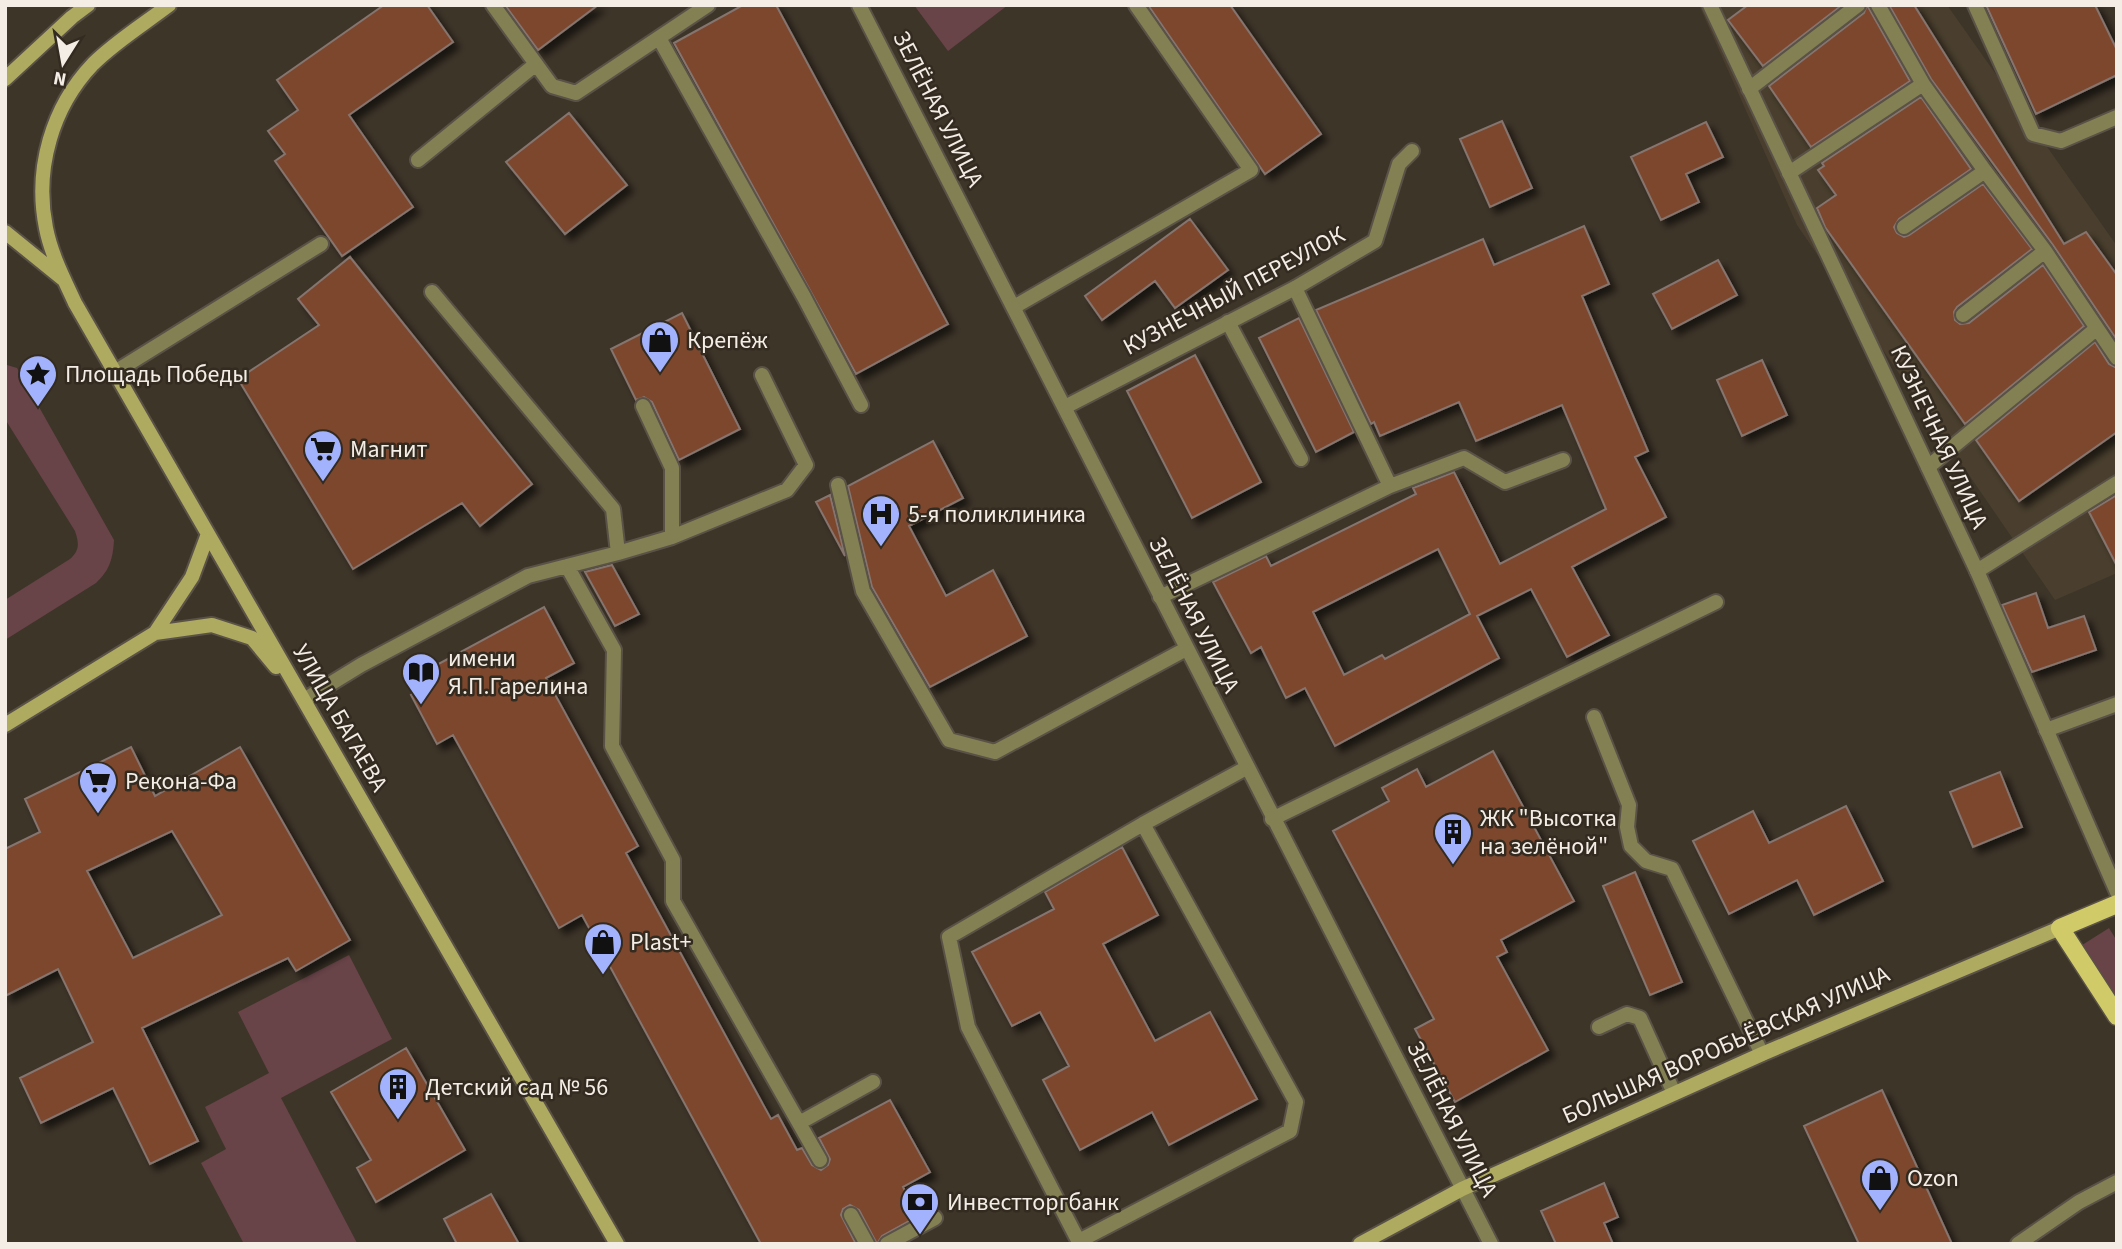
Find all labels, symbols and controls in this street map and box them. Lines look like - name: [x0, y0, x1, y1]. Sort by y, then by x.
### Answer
- street label: ЗЕЛЁНАЯ УЛИЦА: [884, 25, 992, 193]
- north arrow: [28, 28, 98, 98]
- text: N: [51, 64, 69, 93]
- street label: КУЗНЕЧНЫЙ ПЕРЕУЛОК: [1117, 218, 1351, 364]
- shop icon: Крепёж: [639, 319, 681, 374]
- place label: Крепёж: [687, 323, 768, 358]
- street label: КУЗНЕЧНАЯ УЛИЦА: [1881, 339, 1997, 535]
- place icon: Площадь Победы: [17, 353, 59, 408]
- place label: Площадь Победы: [65, 357, 248, 392]
- supermarket icon: Магнит: [302, 428, 344, 483]
- place label: Магнит: [350, 432, 428, 467]
- hospital icon: 5-я поликлиника: [860, 493, 902, 548]
- place label: 5-я поликлиника: [908, 497, 1086, 532]
- street label: ЗЕЛЁНАЯ УЛИЦА: [1140, 531, 1248, 699]
- street label: УЛИЦА БАГАЕВА: [284, 638, 396, 798]
- place label: имени Я.П.Гарелина: [448, 641, 588, 704]
- library icon: имени Я.П.Гарелина: [400, 651, 442, 706]
- supermarket icon: Рекона-Фа: [77, 760, 119, 815]
- place label: Рекона-Фа: [125, 764, 237, 799]
- place label: ЖК "Высотка на зелёной": [1480, 801, 1617, 864]
- building icon: ЖК "Высотка на зелёной": [1432, 811, 1474, 866]
- shop icon: Plast+: [582, 921, 624, 976]
- place label: Plast+: [630, 925, 691, 960]
- street label: БОЛЬШАЯ ВОРОБЬЁВСКАЯ УЛИЦА: [1557, 957, 1895, 1133]
- street label: ЗЕЛЁНАЯ УЛИЦА: [1398, 1035, 1506, 1203]
- building icon: Детский сад № 56: [377, 1066, 419, 1121]
- place label: Детский сад № 56: [425, 1070, 608, 1105]
- shop icon: Ozon: [1859, 1157, 1901, 1212]
- place label: Ozon: [1907, 1161, 1959, 1196]
- bank icon: Инвестторгбанк: [899, 1181, 941, 1236]
- place label: Инвестторгбанк: [947, 1185, 1119, 1220]

